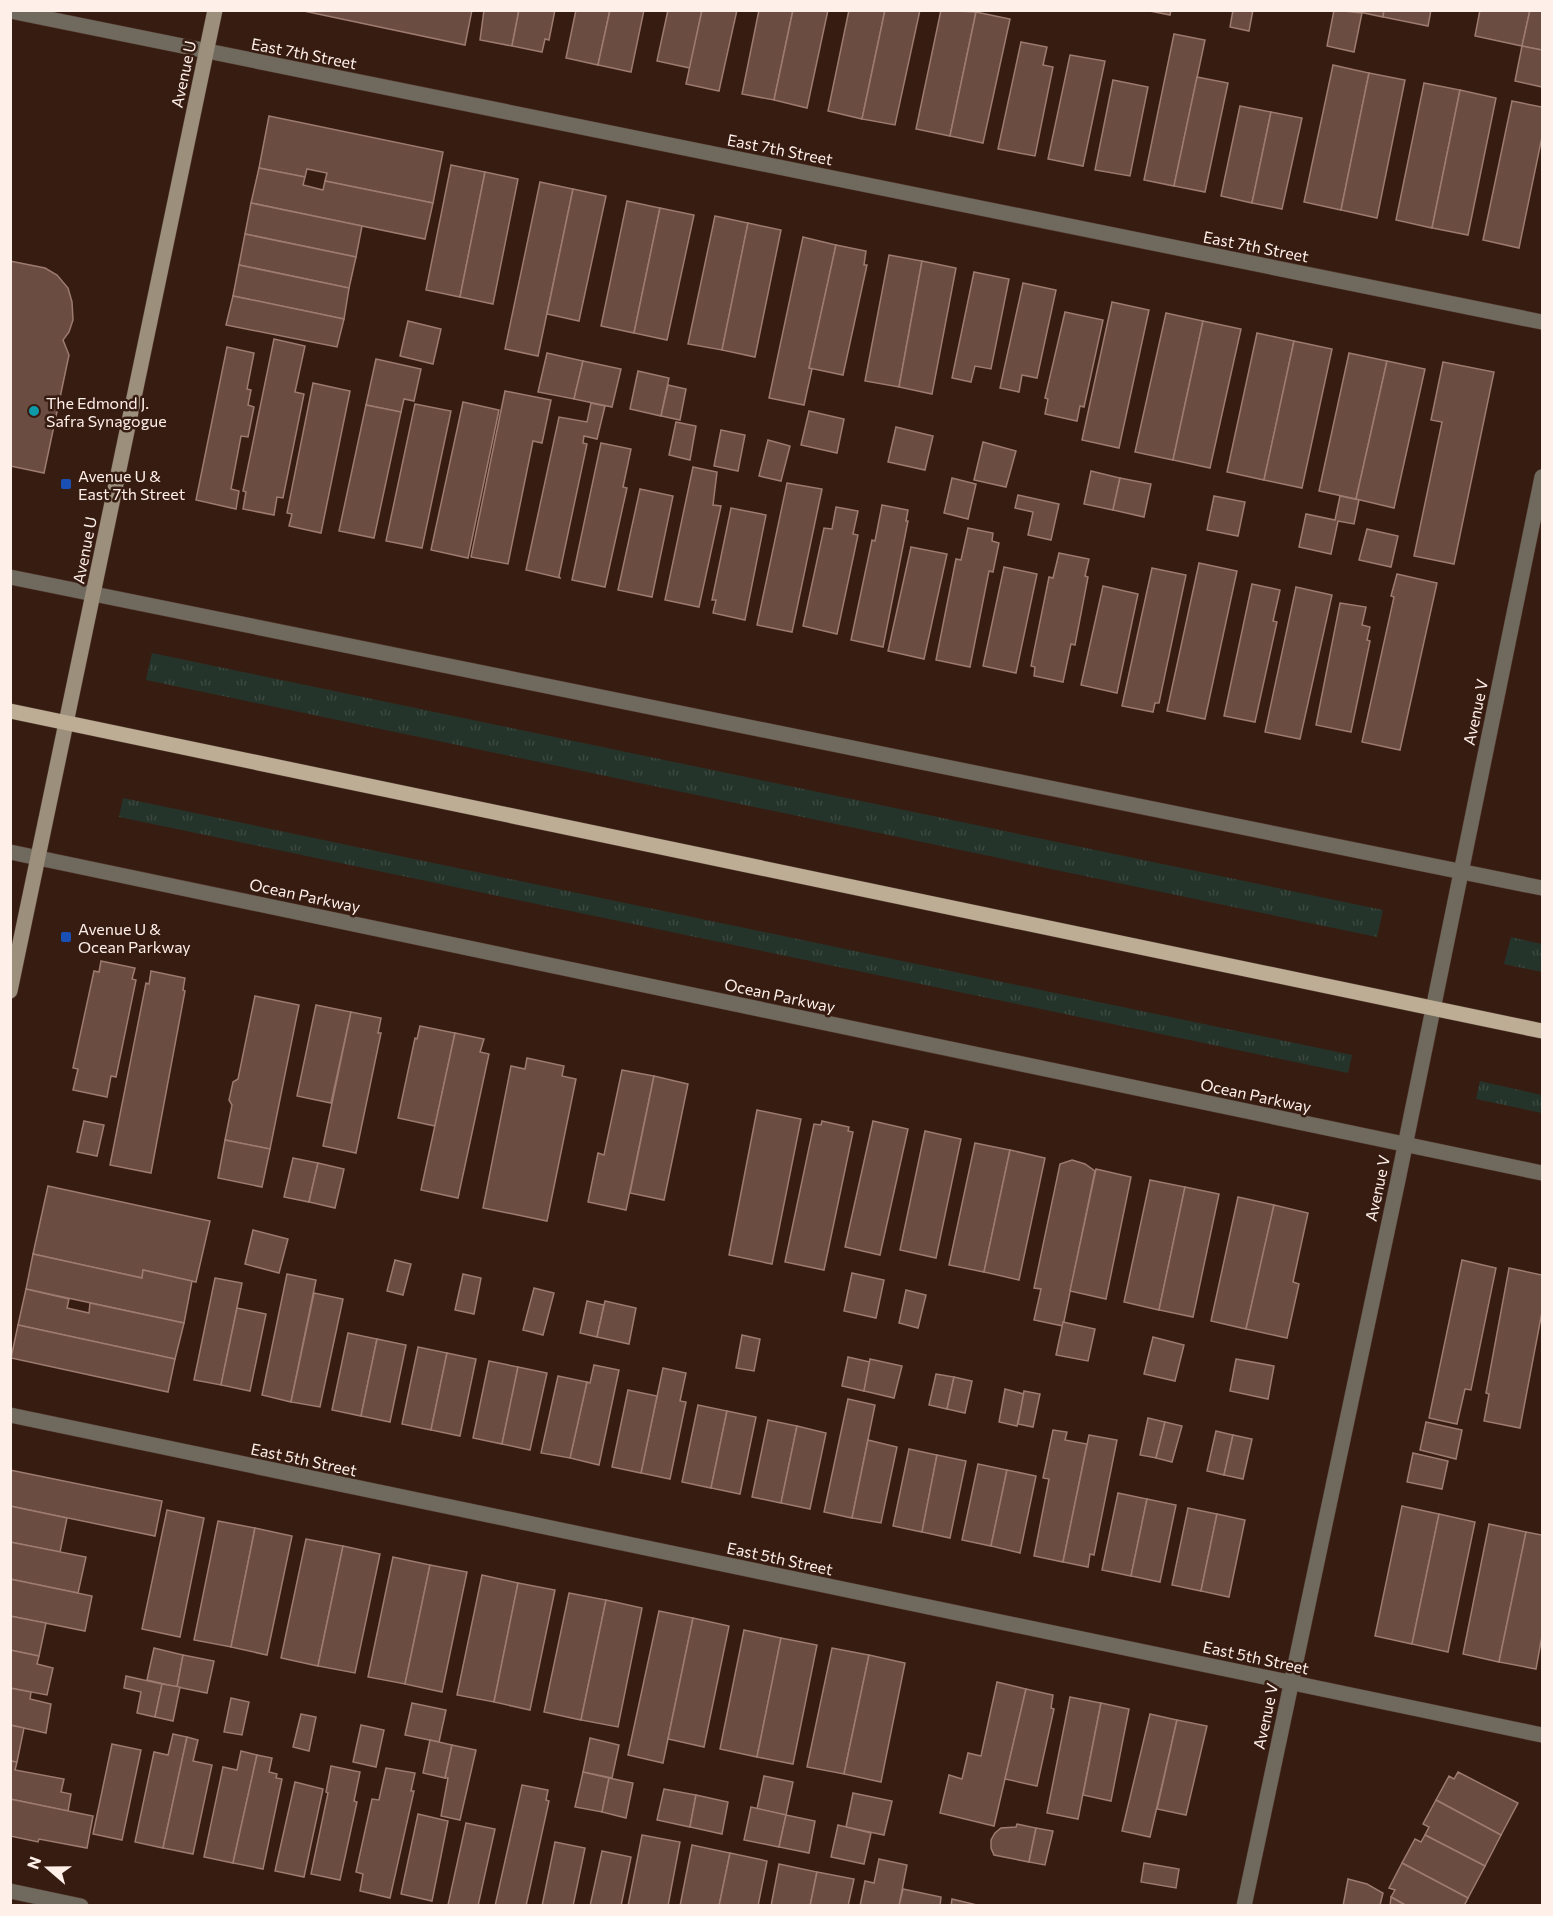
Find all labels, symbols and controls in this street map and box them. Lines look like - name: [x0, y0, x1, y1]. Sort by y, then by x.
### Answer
- street label: East 7th Street: [250, 33, 359, 73]
- street label: Avenue U: [167, 39, 199, 109]
- street label: East 7th Street: [726, 129, 835, 169]
- street label: East 7th Street: [1202, 226, 1311, 266]
- place label: The Edmond J. Safra Synagogue: [46, 393, 167, 430]
- marker: The Edmond J. Safra Synagogue: [27, 404, 41, 418]
- place label: Avenue U & East 7th Street: [78, 466, 186, 503]
- marker: Avenue U & East 7th Street: [59, 477, 73, 491]
- street label: Avenue U: [68, 515, 100, 585]
- street label: Avenue V: [1459, 677, 1491, 747]
- street label: Ocean Parkway: [248, 874, 362, 916]
- place label: Avenue U & Ocean Parkway: [78, 919, 191, 956]
- marker: Avenue U & Ocean Parkway: [59, 930, 73, 944]
- street label: Ocean Parkway: [723, 974, 837, 1016]
- street label: Ocean Parkway: [1199, 1074, 1313, 1116]
- street label: Avenue V: [1361, 1153, 1393, 1223]
- street label: East 5th Street: [249, 1438, 359, 1480]
- street label: East 5th Street: [725, 1537, 835, 1579]
- street label: East 5th Street: [1201, 1636, 1311, 1678]
- street label: Avenue V: [1249, 1681, 1281, 1751]
- north arrow: [18, 1838, 78, 1898]
- text: N: [22, 1854, 44, 1872]

